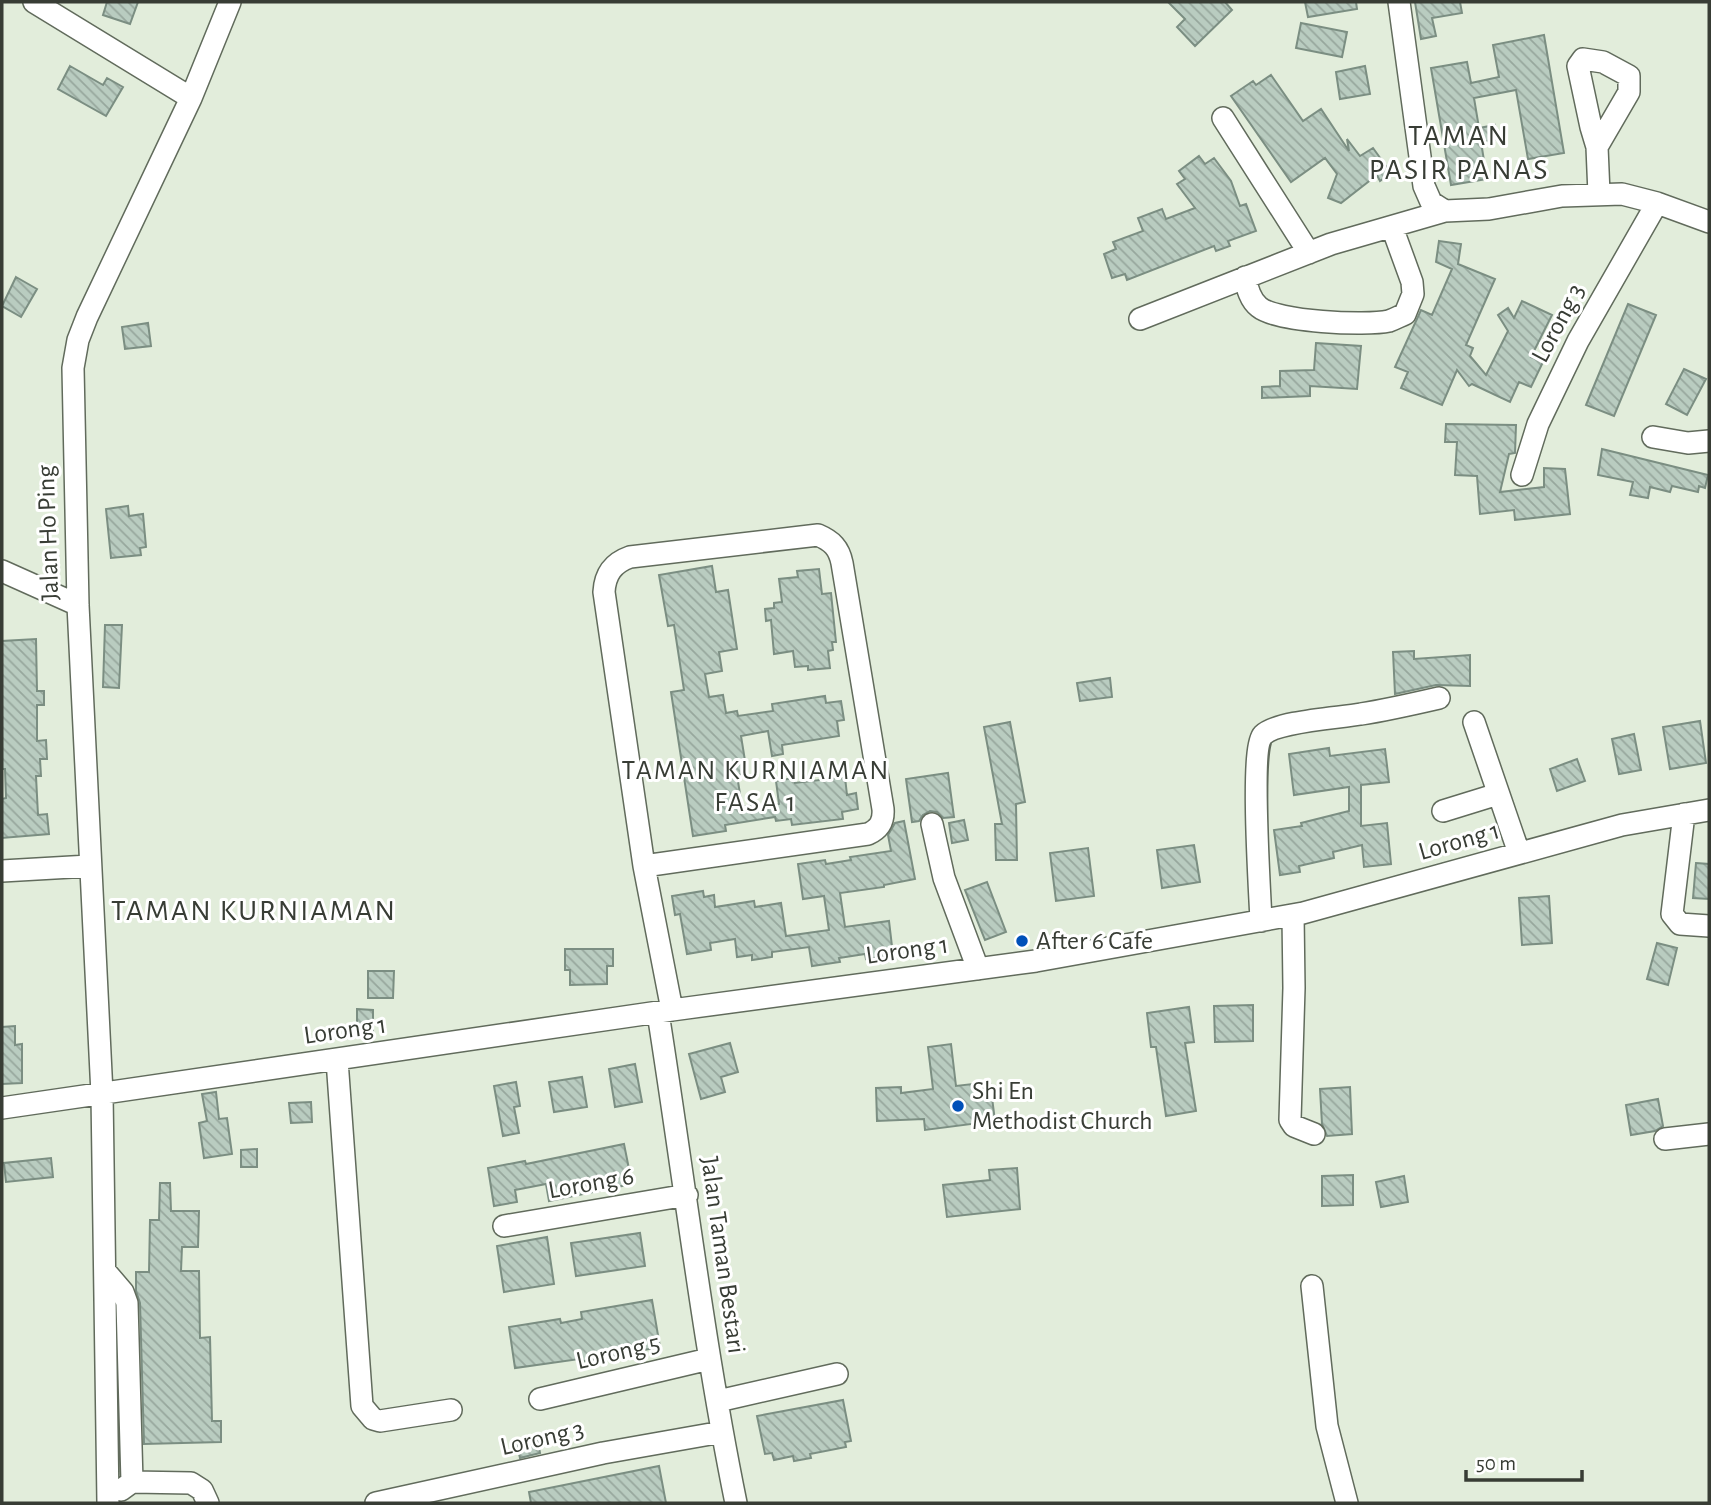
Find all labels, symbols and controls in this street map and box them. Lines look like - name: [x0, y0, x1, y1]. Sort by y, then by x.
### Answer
- district label: TAMAN PASIR PANAS: [1369, 121, 1549, 185]
- street label: Lorong 3: [1527, 279, 1589, 367]
- street label: Jalan Ho Ping: [33, 464, 63, 601]
- district label: TAMAN KURNIAMAN FASA 1: [622, 757, 890, 817]
- street label: Lorong 1: [1415, 817, 1503, 865]
- district label: TAMAN KURNIAMAN: [111, 896, 397, 926]
- place label: After 6 Cafe: [1036, 928, 1153, 954]
- street label: Lorong 1: [864, 931, 950, 969]
- marker: After 6 Cafe: [1014, 933, 1030, 949]
- street label: Lorong 1: [302, 1011, 388, 1049]
- place label: Shi En Methodist Church: [972, 1078, 1152, 1134]
- marker: Shi En Methodist Church: [950, 1098, 966, 1114]
- street label: Jalan Taman Bestari: [696, 1155, 750, 1355]
- street label: Lorong 6: [546, 1163, 636, 1203]
- street label: Lorong 5: [574, 1330, 662, 1374]
- street label: Lorong 3: [498, 1416, 586, 1460]
- scale bar: [1466, 1438, 1582, 1482]
- text: 50 m: [1476, 1453, 1516, 1474]

